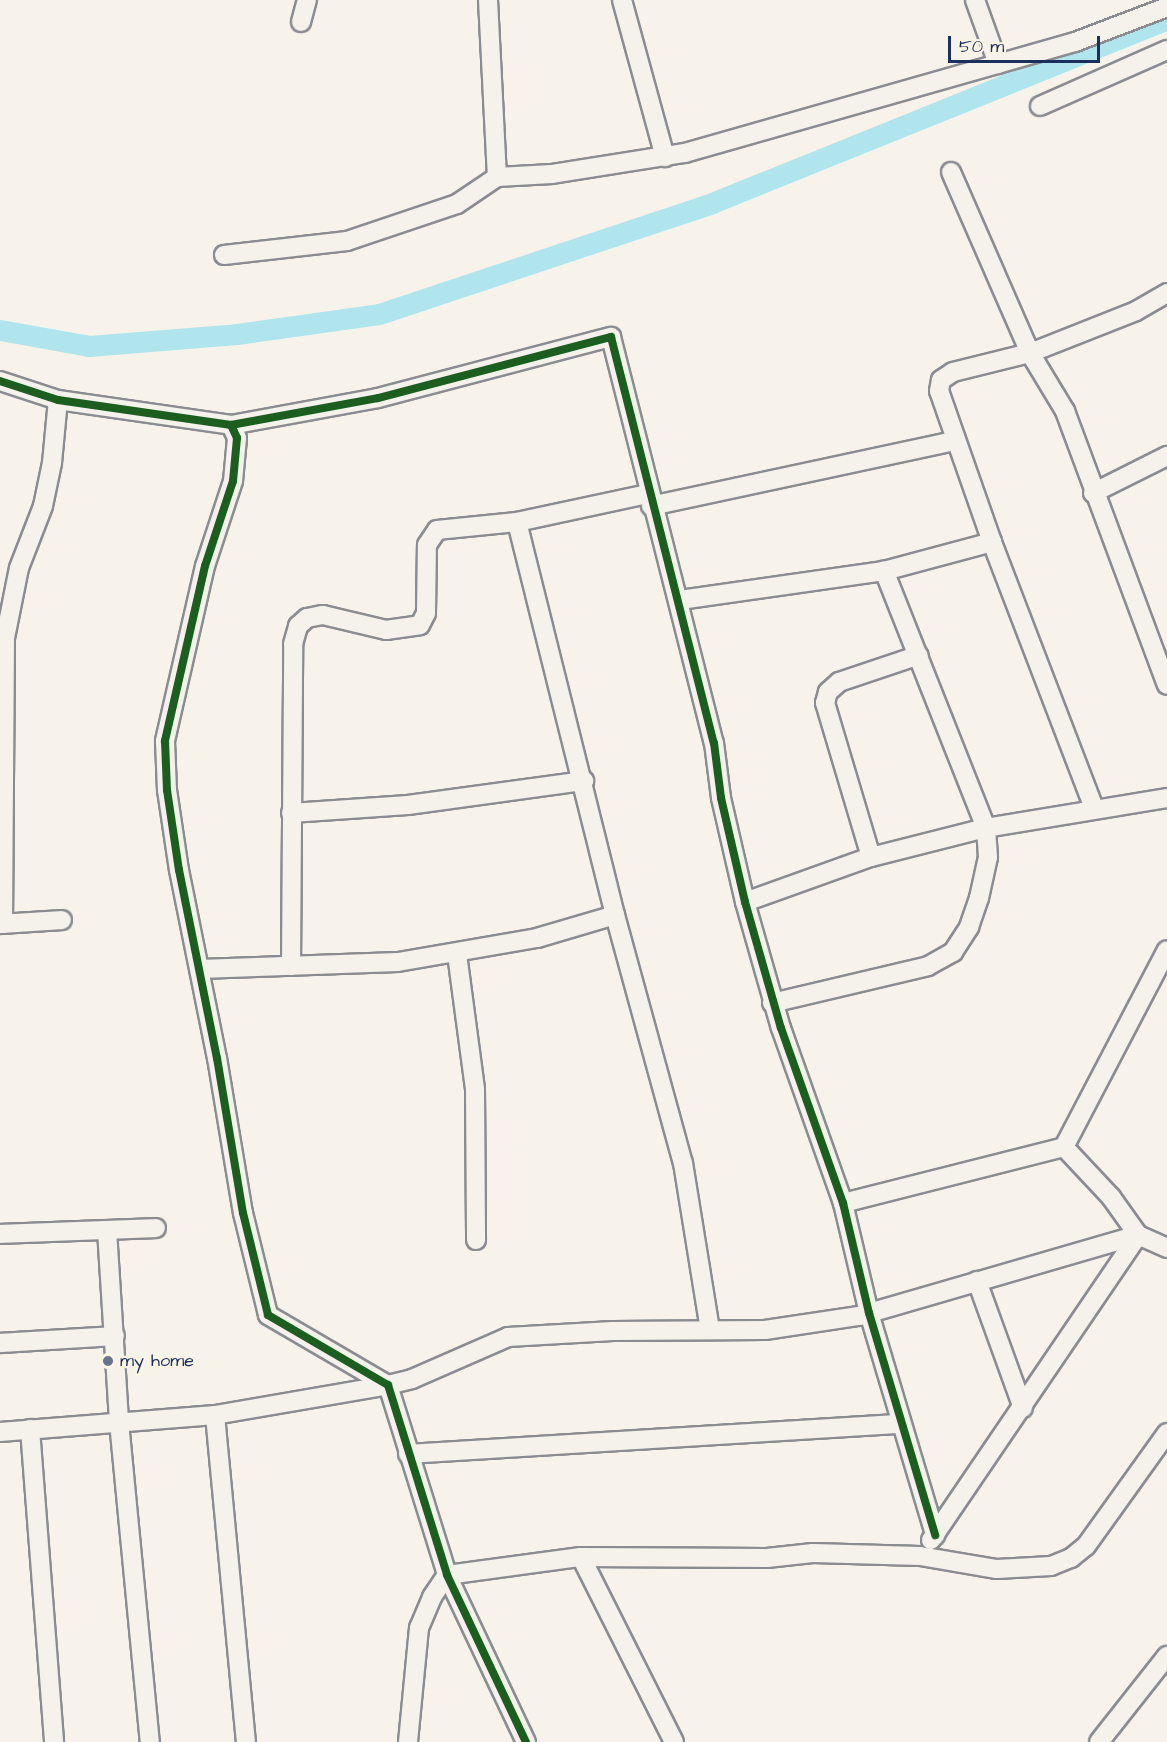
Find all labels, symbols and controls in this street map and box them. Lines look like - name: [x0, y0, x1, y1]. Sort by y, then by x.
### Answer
- scale bar: [951, 24, 1102, 62]
- text: 50 m: [959, 34, 1004, 59]
- place label: my home: [120, 1350, 194, 1372]
- marker: my home: [101, 1354, 115, 1368]

